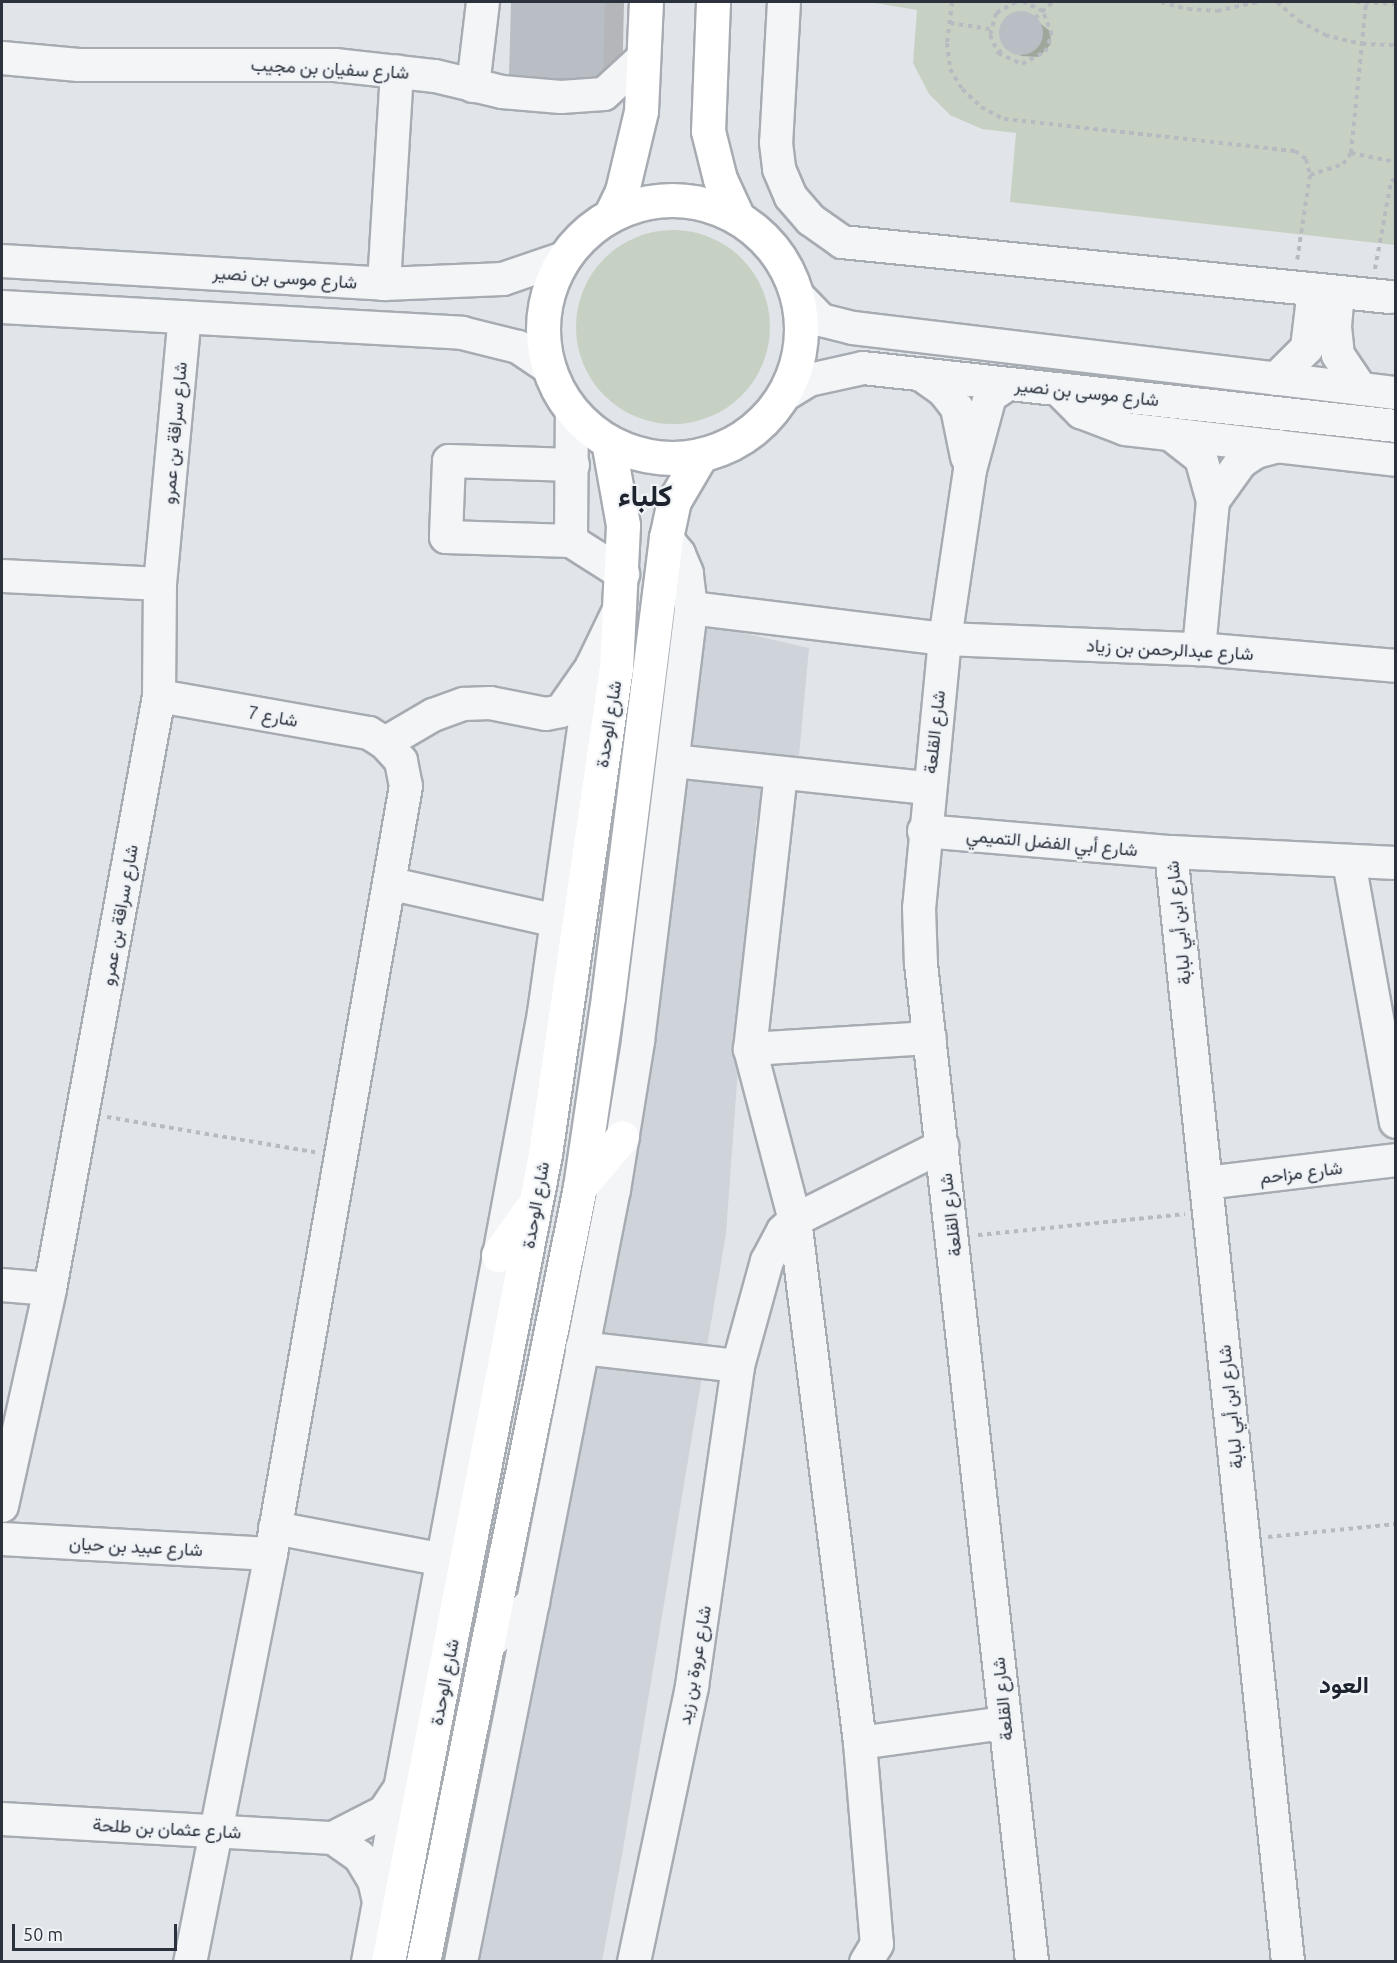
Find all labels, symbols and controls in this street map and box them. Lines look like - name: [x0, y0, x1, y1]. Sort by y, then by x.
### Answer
- street label: شارع سفيان بن مجيب: [250, 53, 410, 83]
- street label: شارع موسى بن نصير: [212, 261, 358, 293]
- street label: شارع سراقة بن عمرو: [157, 361, 191, 505]
- street label: شارع موسى بن نصير: [1014, 374, 1160, 410]
- district label: كلباء: [618, 477, 672, 513]
- street label: شارع عبدالرحمن بن زياد: [1086, 634, 1254, 664]
- street label: شارع الوحدة: [590, 679, 626, 769]
- street label: شارع القلعة: [919, 689, 949, 775]
- street label: شارع 7: [246, 701, 300, 731]
- street label: شارع أبي الفضل التميمي: [965, 824, 1139, 860]
- street label: شارع سراقة بن عمرو: [96, 843, 142, 987]
- street label: شارع ابن أبي لبابة: [1161, 860, 1195, 986]
- street label: شارع مزاحم: [1258, 1156, 1344, 1188]
- street label: شارع الوحدة: [517, 1160, 553, 1250]
- street label: شارع القلعة: [934, 1172, 966, 1258]
- street label: شارع ابن أبي لبابة: [1213, 1344, 1247, 1470]
- street label: شارع عبيد بن حيان: [68, 1532, 204, 1560]
- street label: شارع عروة بن زيد: [673, 1604, 715, 1726]
- street label: شارع الوحدة: [425, 1637, 463, 1727]
- street label: شارع القلعة: [987, 1656, 1017, 1742]
- district label: العود: [1319, 1671, 1369, 1699]
- street label: شارع عثمان بن طلحة: [92, 1813, 242, 1843]
- scale bar: [15, 1912, 180, 1950]
- text: 50 m: [23, 1924, 63, 1944]

